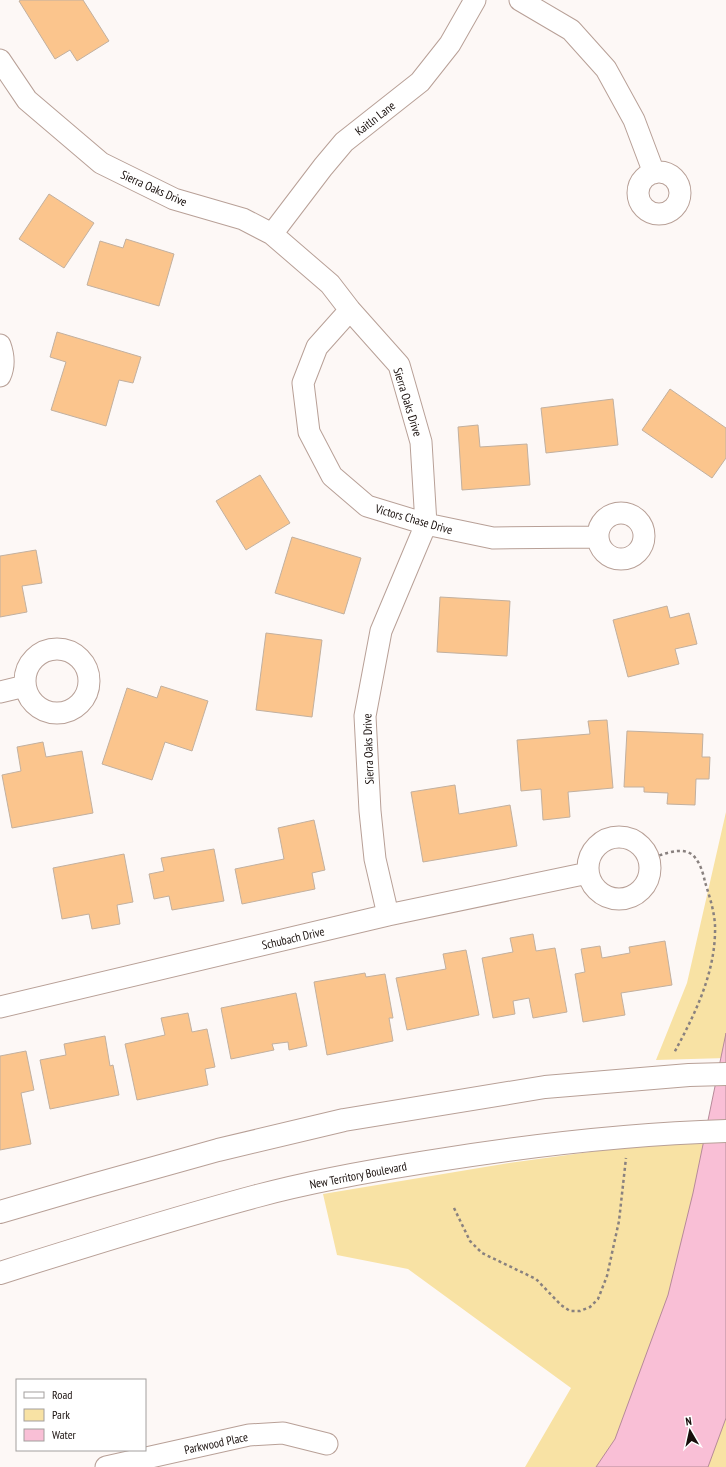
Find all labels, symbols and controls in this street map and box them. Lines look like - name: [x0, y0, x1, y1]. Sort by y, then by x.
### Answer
- street label: Kaitln Lane: [352, 98, 398, 138]
- street label: Sierra Oaks Drive: [118, 167, 190, 209]
- street label: Sierra Oaks Drive: [390, 366, 426, 438]
- street label: Victors Chase Drive: [373, 501, 454, 537]
- street label: Sierra Oaks Drive: [359, 713, 377, 785]
- street label: Schubach Drive: [260, 924, 326, 952]
- street label: New Territory Boulevard: [308, 1158, 408, 1192]
- legend: [16, 1379, 146, 1451]
- text: Road: [52, 1387, 72, 1402]
- text: Park: [52, 1407, 70, 1422]
- north arrow: [670, 1411, 710, 1451]
- text: N: [684, 1414, 693, 1429]
- text: Water: [52, 1427, 77, 1442]
- street label: Parkwood Place: [183, 1429, 249, 1457]

